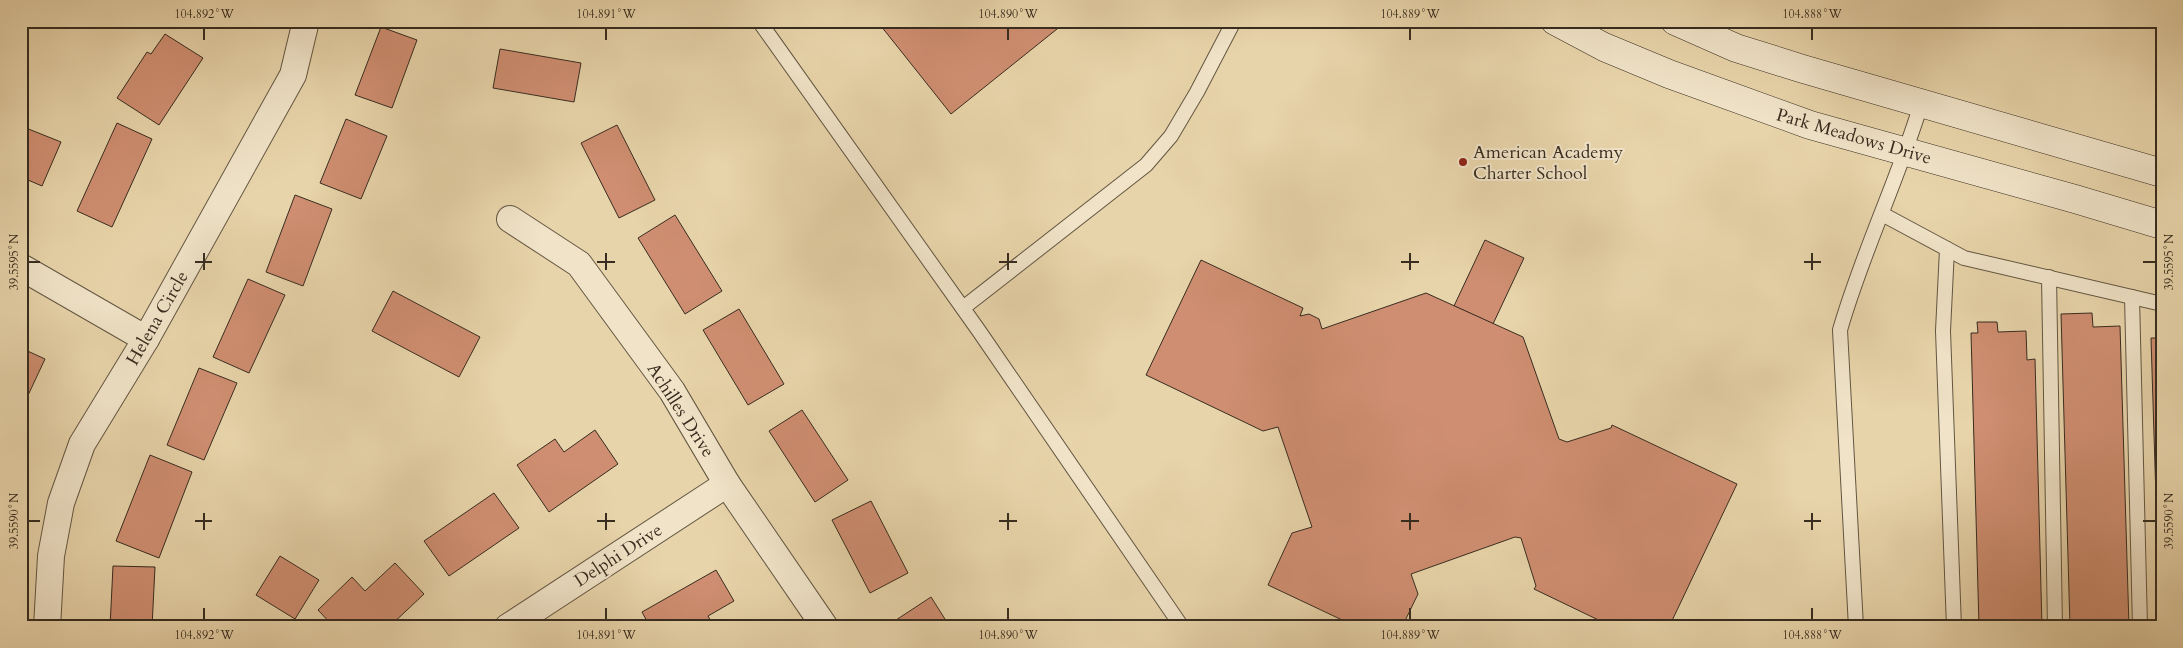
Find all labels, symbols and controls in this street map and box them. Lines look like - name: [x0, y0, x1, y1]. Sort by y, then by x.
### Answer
- text: 104.892°W: [174, 6, 234, 22]
- text: 104.891°W: [576, 6, 636, 22]
- text: 104.890°W: [978, 6, 1038, 22]
- text: 104.889°W: [1380, 6, 1440, 22]
- text: 104.888°W: [1782, 6, 1842, 22]
- street label: Park Meadows Drive: [1773, 102, 1934, 171]
- place label: American Academy Charter School: [1473, 140, 1624, 186]
- marker: American Academy Charter School: [1457, 156, 1469, 168]
- text: 39.5595°N: [6, 233, 22, 290]
- text: 39.5595°N: [2161, 233, 2177, 290]
- street label: Helena Circle: [120, 266, 195, 370]
- street label: Achilles Drive: [641, 358, 720, 462]
- text: 39.5590°N: [6, 492, 22, 549]
- text: 39.5590°N: [2161, 492, 2177, 549]
- street label: Delphi Drive: [569, 518, 667, 593]
- text: 104.892°W: [174, 627, 234, 643]
- text: 104.891°W: [576, 627, 636, 643]
- text: 104.890°W: [978, 627, 1038, 643]
- text: 104.889°W: [1380, 627, 1440, 643]
- text: 104.888°W: [1782, 627, 1842, 643]

